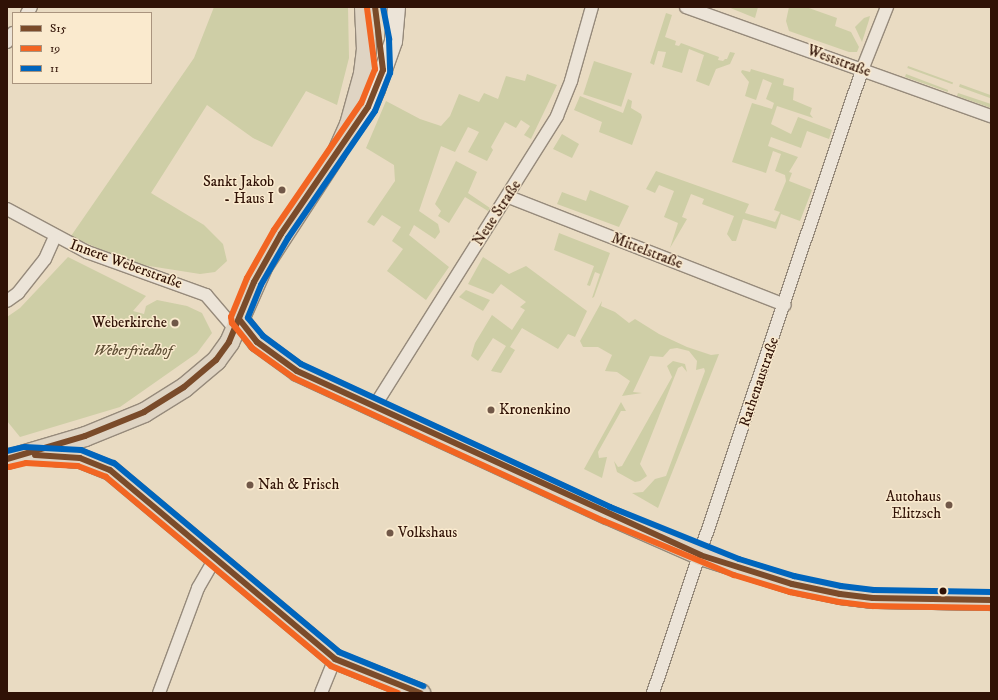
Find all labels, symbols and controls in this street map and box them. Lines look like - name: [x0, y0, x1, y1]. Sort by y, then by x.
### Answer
- legend: [12, 12, 152, 84]
- text: S15: [50, 21, 67, 36]
- text: 19: [50, 41, 60, 56]
- street label: Weststraße: [805, 41, 873, 81]
- text: 11: [50, 61, 59, 76]
- place label: Sankt Jakob - Haus I: [203, 172, 274, 207]
- street label: Neue Straße: [469, 177, 525, 249]
- marker: Sankt Jakob - Haus I: [277, 185, 287, 195]
- street label: Mittelstraße: [609, 229, 685, 273]
- street label: Innere Weberstraße: [67, 235, 185, 293]
- place label: Weberkirche: [92, 314, 167, 332]
- marker: Weberkirche: [170, 318, 180, 328]
- street label: Rathenaustraße: [735, 335, 783, 429]
- park label: Weberfriedhof: [94, 342, 172, 360]
- place label: Kronenkino: [499, 401, 571, 419]
- marker: Kronenkino: [486, 405, 496, 415]
- place label: Nah & Frisch: [258, 476, 339, 494]
- marker: Nah & Frisch: [245, 480, 255, 490]
- place label: Autohaus Elitzsch: [886, 487, 941, 522]
- marker: Autohaus Elitzsch: [944, 500, 954, 510]
- place label: Volkshaus: [398, 524, 457, 542]
- marker: Volkshaus: [385, 528, 395, 538]
- unlabelled marker: [938, 586, 948, 596]

